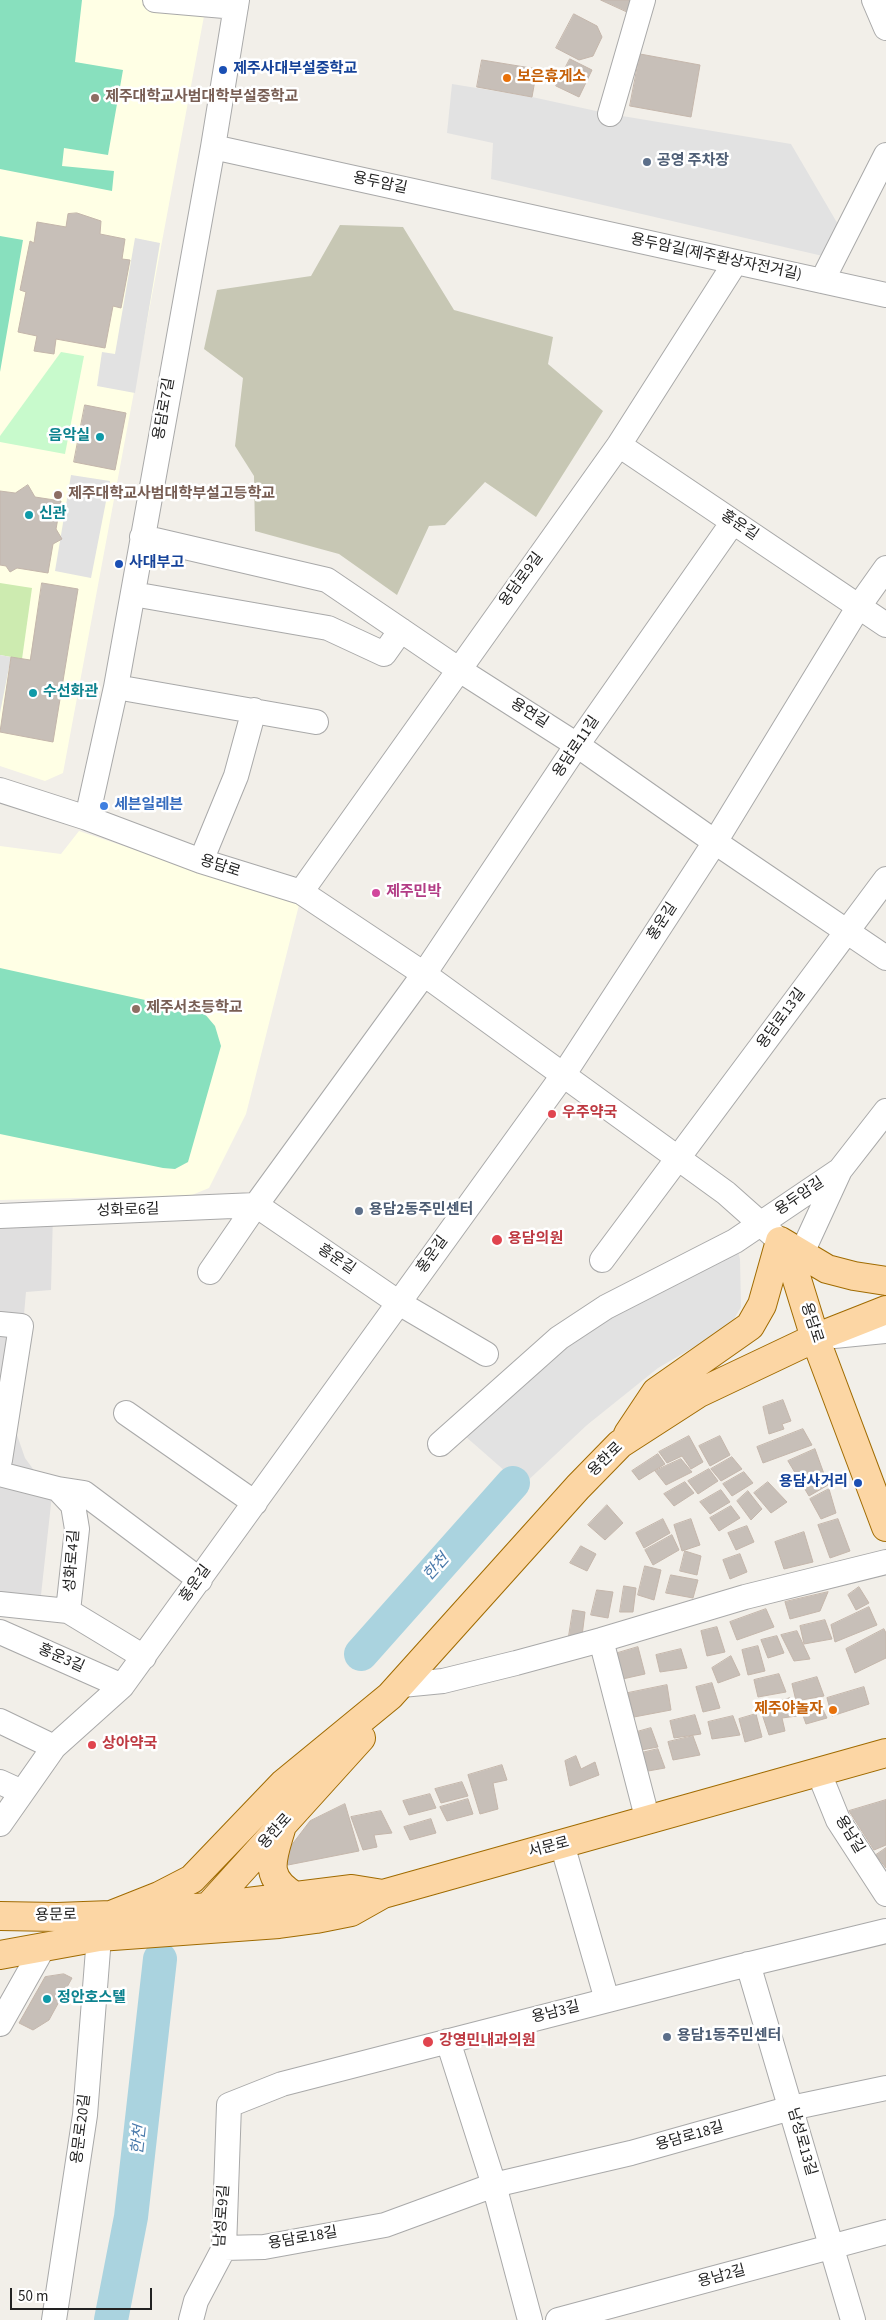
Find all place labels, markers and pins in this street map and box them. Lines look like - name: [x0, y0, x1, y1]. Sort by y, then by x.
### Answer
- place label: 제주사대부설중학교: [233, 61, 357, 79]
- marker: 제주사대부설중학교: [217, 64, 229, 76]
- place label: 보은휴게소: [517, 69, 586, 87]
- marker: 보은휴게소: [501, 72, 513, 84]
- place label: 제주대학교사범대학부설중학교: [105, 89, 298, 107]
- marker: 제주대학교사범대학부설중학교: [89, 92, 101, 104]
- place label: 공영 주차장: [657, 153, 729, 171]
- marker: 공영 주차장: [641, 156, 653, 168]
- place label: 음악실: [49, 428, 90, 446]
- marker: 음악실: [94, 431, 106, 443]
- place label: 제주대학교사범대학부설고등학교: [68, 486, 275, 504]
- marker: 제주대학교사범대학부설고등학교: [52, 489, 64, 501]
- place label: 신관: [39, 506, 67, 524]
- marker: 신관: [23, 509, 35, 521]
- place label: 사대부고: [129, 555, 184, 573]
- marker: 사대부고: [113, 558, 125, 570]
- place label: 수선화관: [43, 684, 98, 702]
- marker: 수선화관: [27, 687, 39, 699]
- place label: 세븐일레븐: [114, 797, 183, 815]
- marker: 세븐일레븐: [98, 800, 110, 812]
- place label: 제주민박: [386, 884, 441, 902]
- marker: 제주민박: [370, 887, 382, 899]
- place label: 제주서초등학교: [146, 1000, 243, 1018]
- marker: 제주서초등학교: [130, 1003, 142, 1015]
- place label: 우주약국: [562, 1105, 617, 1123]
- marker: 우주약국: [546, 1108, 558, 1120]
- place label: 용담2동주민센터: [369, 1202, 474, 1220]
- marker: 용담2동주민센터: [353, 1205, 365, 1217]
- place label: 용담의원: [508, 1231, 563, 1249]
- marker: 용담의원: [490, 1233, 504, 1247]
- place label: 용담사거리: [779, 1474, 848, 1492]
- marker: 용담사거리: [852, 1477, 864, 1489]
- place label: 제주야놀자: [754, 1701, 823, 1719]
- marker: 제주야놀자: [827, 1704, 839, 1716]
- place label: 상아약국: [102, 1736, 157, 1754]
- marker: 상아약국: [86, 1739, 98, 1751]
- place label: 정안호스텔: [57, 1990, 126, 2008]
- marker: 정안호스텔: [41, 1993, 53, 2005]
- place label: 용담1동주민센터: [677, 2028, 782, 2046]
- marker: 용담1동주민센터: [661, 2031, 673, 2043]
- place label: 강영민내과의원: [439, 2033, 536, 2051]
- marker: 강영민내과의원: [421, 2035, 435, 2049]

